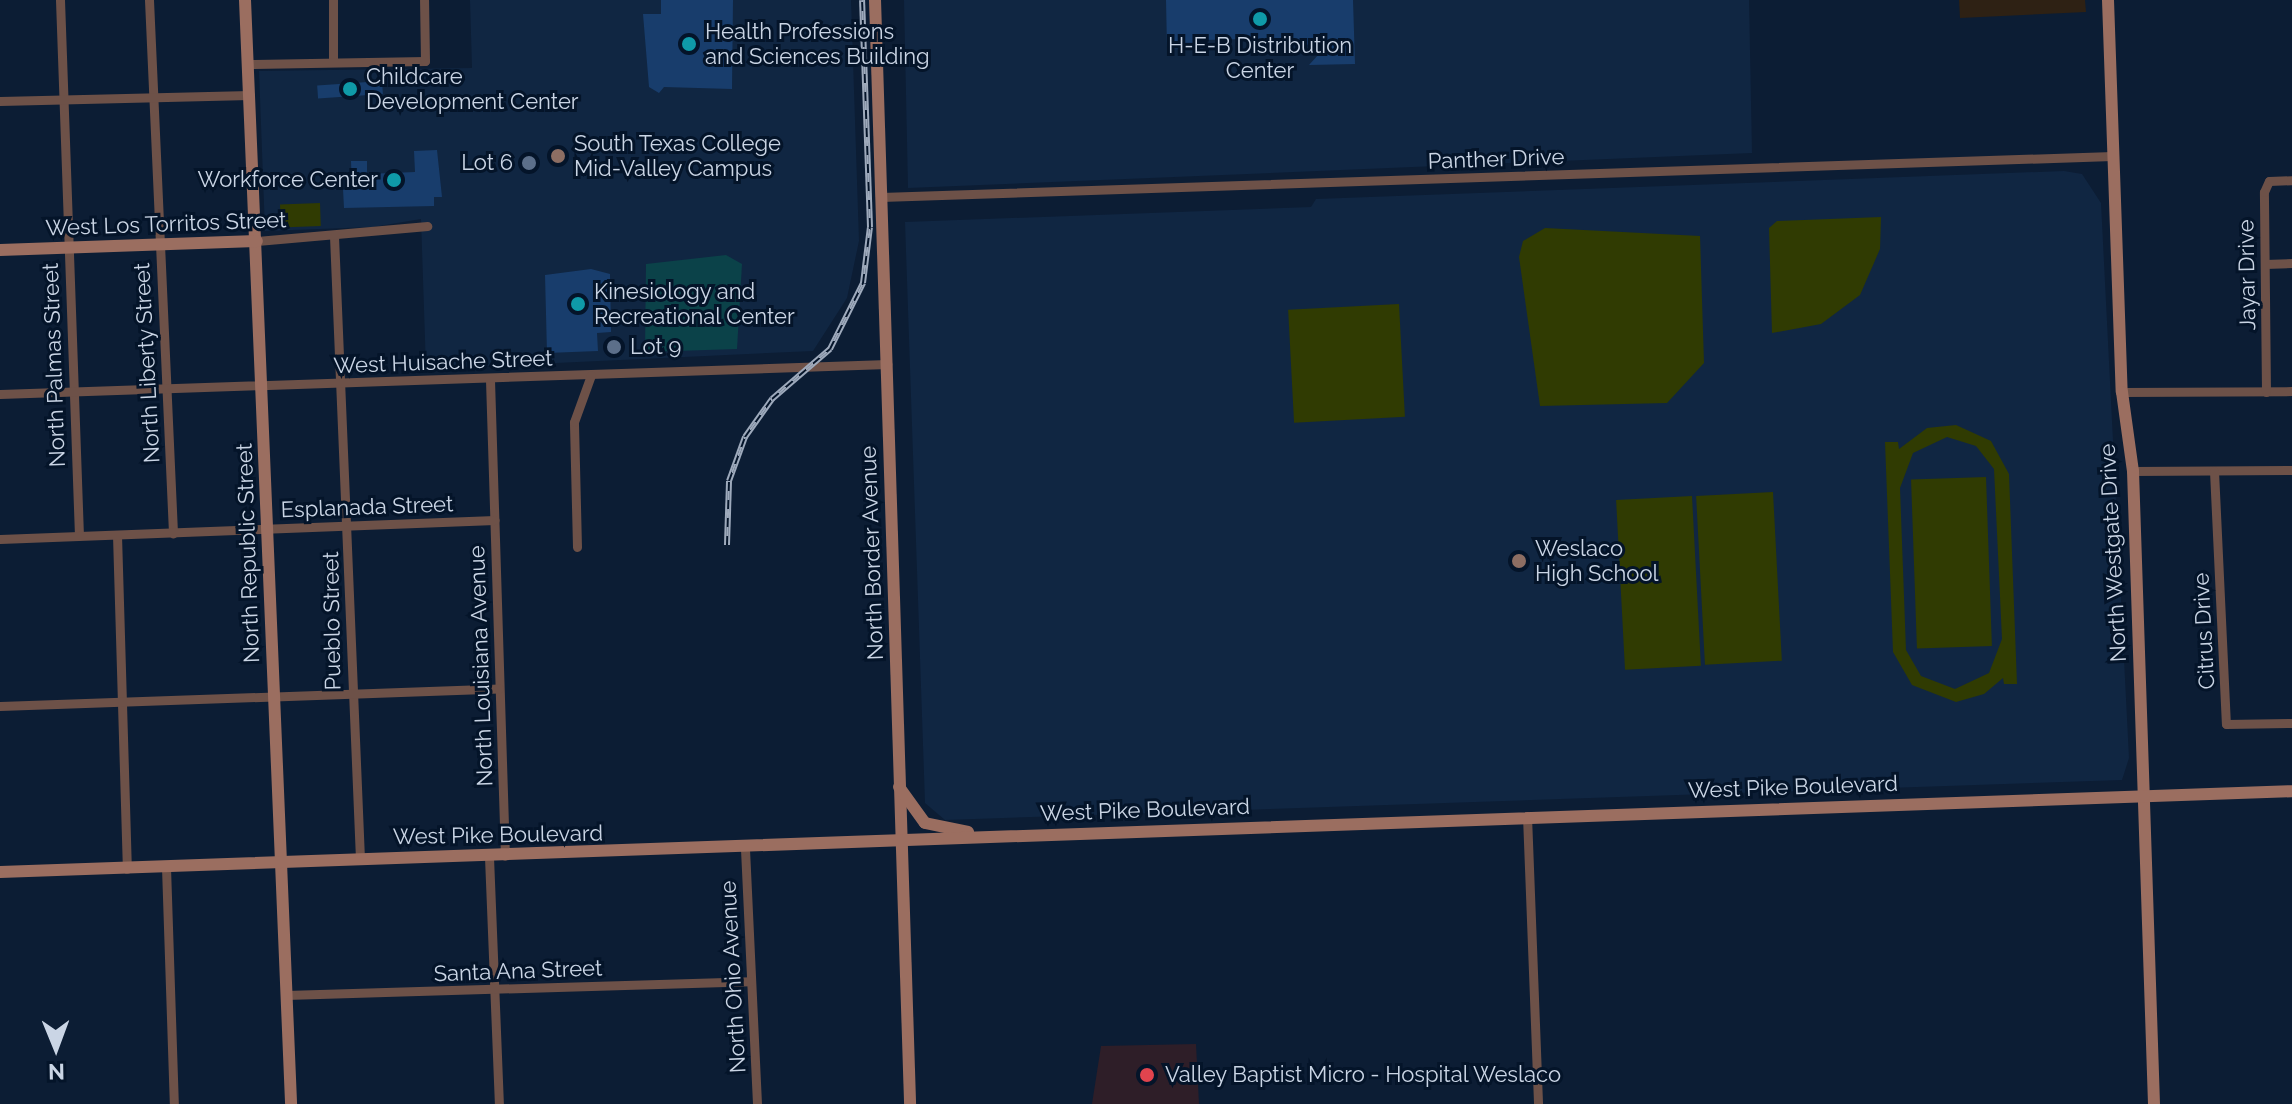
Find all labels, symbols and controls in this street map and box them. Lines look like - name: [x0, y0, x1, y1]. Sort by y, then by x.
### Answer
- marker: H-E-B Distribution Center: [1251, 10, 1269, 28]
- place label: Health Professions and Sciences Building: [705, 18, 930, 70]
- place label: H-E-B Distribution Center: [1168, 32, 1352, 84]
- marker: Health Professions and Sciences Building: [680, 35, 698, 53]
- place label: Childcare Development Center: [366, 63, 579, 114]
- marker: Childcare Development Center: [341, 80, 359, 98]
- place label: South Texas College Mid-Valley Campus: [574, 130, 782, 182]
- street label: Panther Drive: [1427, 143, 1565, 175]
- marker: South Texas College Mid-Valley Campus: [549, 147, 567, 165]
- place label: Lot 6: [461, 150, 513, 176]
- marker: Lot 6: [520, 154, 538, 172]
- place label: Workforce Center: [198, 167, 378, 193]
- marker: Workforce Center: [385, 171, 403, 189]
- street label: West Los Torritos Street: [45, 207, 287, 241]
- street label: Jayar Drive: [2233, 219, 2261, 331]
- street label: North Palmas Street: [37, 262, 71, 468]
- street label: North Liberty Street: [129, 262, 165, 464]
- place label: Kinesiology and Recreational Center: [594, 278, 795, 330]
- marker: Kinesiology and Recreational Center: [569, 295, 587, 313]
- place label: Lot 9: [630, 334, 681, 360]
- marker: Lot 9: [605, 338, 623, 356]
- street label: West Huisache Street: [333, 345, 553, 379]
- street label: North Republic Street: [231, 443, 265, 663]
- street label: North Westgate Drive: [2094, 443, 2132, 663]
- street label: North Border Avenue: [855, 445, 889, 661]
- street label: Esplanada Street: [280, 491, 454, 523]
- place label: Weslaco High School: [1535, 535, 1658, 586]
- street label: North Louisiana Avenue: [464, 545, 498, 787]
- street label: Pueblo Street: [318, 551, 346, 691]
- marker: Weslaco High School: [1510, 552, 1528, 570]
- street label: Citrus Drive: [2188, 572, 2220, 690]
- street label: West Pike Boulevard: [1688, 770, 1898, 804]
- street label: West Pike Boulevard: [1040, 793, 1250, 827]
- street label: West Pike Boulevard: [393, 820, 603, 850]
- street label: North Ohio Avenue: [715, 880, 751, 1074]
- street label: Santa Ana Street: [433, 955, 603, 987]
- north arrow: [16, 1008, 96, 1088]
- text: N: [48, 1059, 65, 1085]
- place label: Valley Baptist Micro - Hospital Weslaco: [1165, 1062, 1563, 1088]
- marker: Valley Baptist Micro - Hospital Weslaco: [1136, 1064, 1158, 1086]

